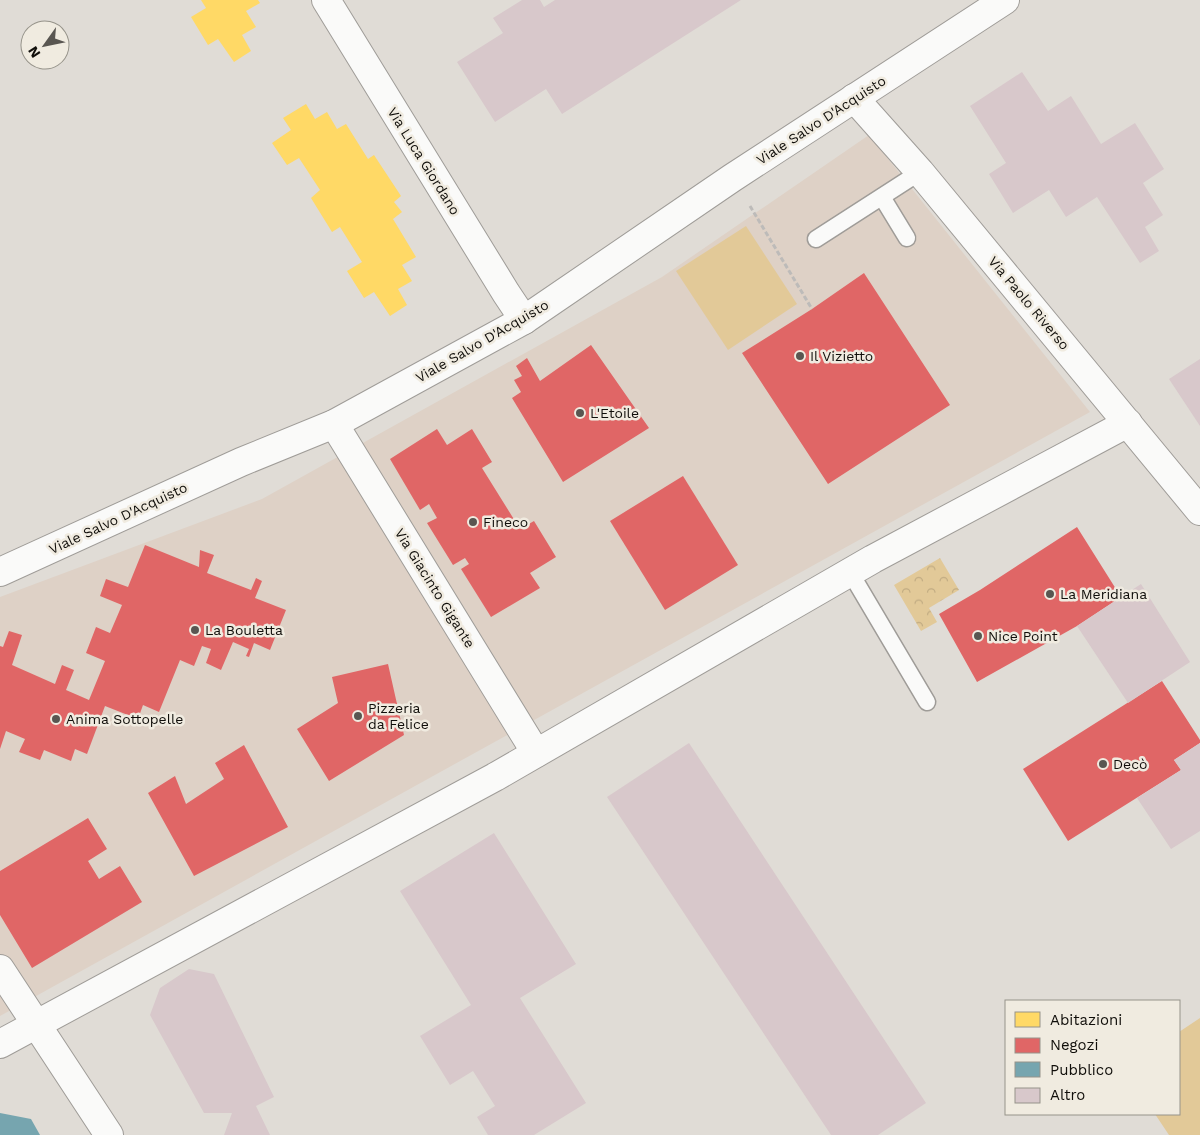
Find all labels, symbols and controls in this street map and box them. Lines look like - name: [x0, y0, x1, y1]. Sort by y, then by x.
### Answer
- north arrow: [20, 20, 70, 70]
- text: N: [25, 43, 44, 61]
- street label: Viale Salvo D'Acquisto: [753, 72, 889, 168]
- street label: Via Luca Giordano: [384, 104, 464, 218]
- street label: Via Paolo Riverso: [985, 253, 1073, 353]
- street label: Viale Salvo D'Acquisto: [413, 296, 551, 386]
- place label: Il Vizietto: [810, 348, 873, 364]
- marker: Il Vizietto: [794, 350, 806, 362]
- place label: L'Etoile: [590, 405, 639, 421]
- marker: L'Etoile: [574, 407, 586, 419]
- street label: Viale Salvo D'Acquisto: [46, 479, 190, 557]
- place label: Fineco: [483, 514, 528, 530]
- marker: Fineco: [467, 516, 479, 528]
- street label: Via Giacinto Gigante: [392, 525, 478, 651]
- place label: La Meridiana: [1060, 586, 1147, 602]
- marker: La Meridiana: [1044, 588, 1056, 600]
- place label: La Bouletta: [205, 622, 283, 638]
- marker: La Bouletta: [189, 624, 201, 636]
- place label: Nice Point: [988, 628, 1058, 644]
- marker: Nice Point: [972, 630, 984, 642]
- place label: Pizzeria da Felice: [368, 700, 429, 732]
- marker: Pizzeria da Felice: [352, 710, 364, 722]
- place label: Anima Sottopelle: [66, 711, 183, 727]
- marker: Anima Sottopelle: [50, 713, 62, 725]
- place label: Decò: [1113, 756, 1147, 772]
- marker: Decò: [1097, 758, 1109, 770]
- legend: [1005, 1000, 1180, 1115]
- text: Abitazioni: [1050, 1011, 1122, 1029]
- text: Negozi: [1050, 1036, 1098, 1054]
- text: Pubblico: [1050, 1061, 1113, 1079]
- text: Altro: [1050, 1086, 1085, 1104]

